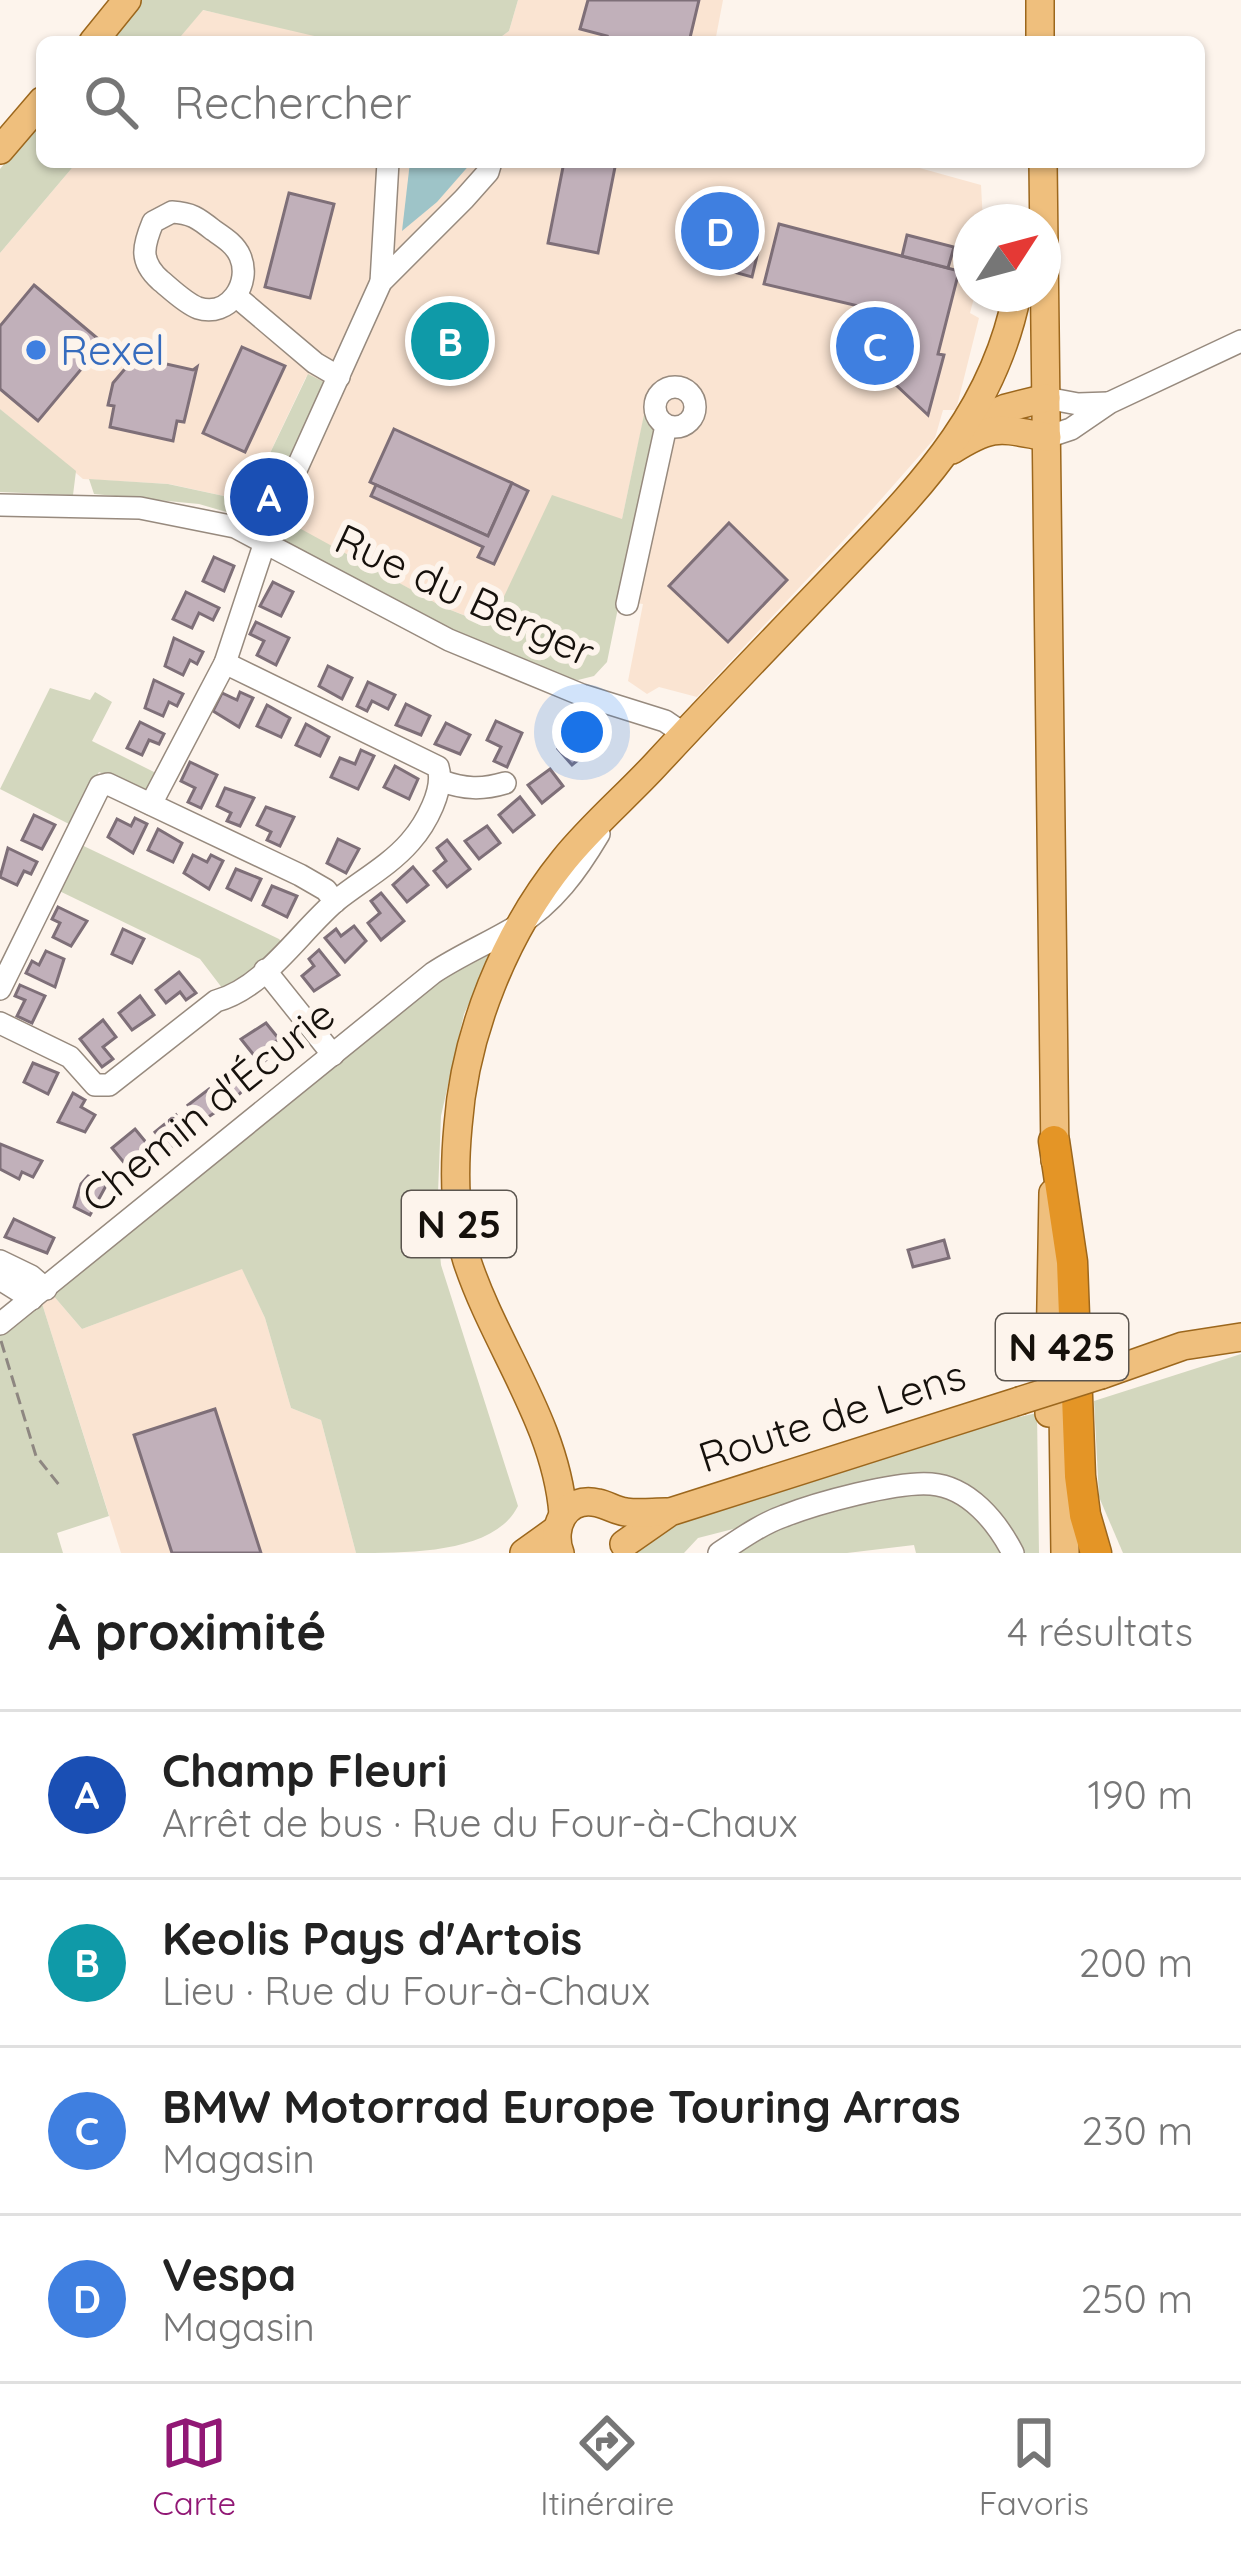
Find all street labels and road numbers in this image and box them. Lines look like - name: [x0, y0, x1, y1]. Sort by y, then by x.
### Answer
- street label: Rue du Berger: [327, 511, 603, 678]
- street label: Chemin d'Écurie: [71, 987, 345, 1224]
- road number: N 25: [402, 1191, 516, 1257]
- road number: N 425: [996, 1314, 1128, 1380]
- street label: Route de Lens: [692, 1348, 972, 1484]

